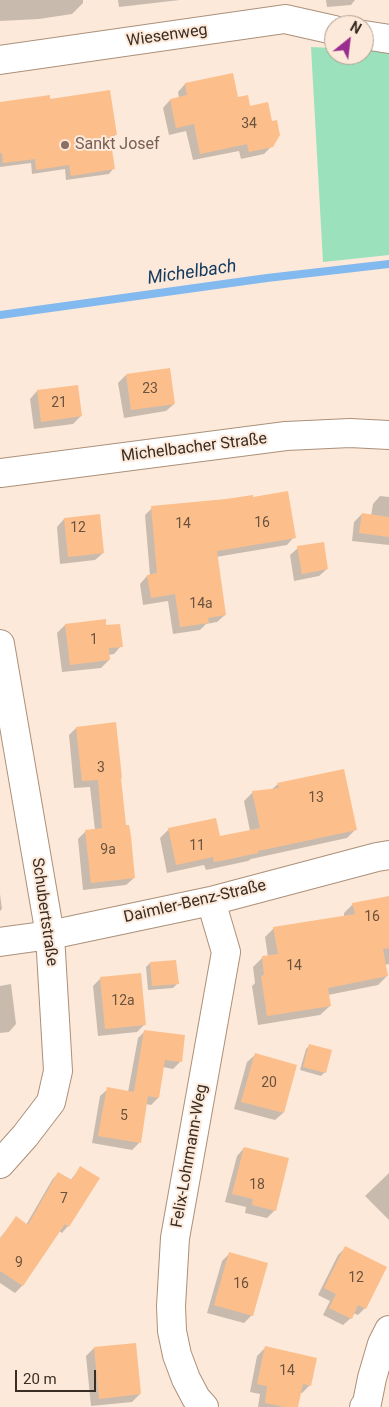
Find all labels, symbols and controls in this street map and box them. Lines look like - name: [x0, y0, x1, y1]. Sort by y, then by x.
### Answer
- north arrow: [324, 15, 374, 65]
- text: N: [348, 18, 364, 37]
- street label: Wiesenweg: [125, 21, 209, 51]
- house number: 34: [241, 116, 257, 132]
- place label: Sankt Josef: [75, 135, 160, 155]
- marker: Sankt Josef: [59, 139, 71, 151]
- water label: Michelbach: [146, 256, 238, 290]
- house number: 23: [142, 381, 158, 397]
- house number: 21: [51, 395, 67, 411]
- street label: Michelbacher Straße: [120, 430, 268, 466]
- house number: 16: [254, 515, 270, 531]
- house number: 14: [175, 516, 191, 532]
- house number: 12: [70, 520, 86, 536]
- house number: 14a: [189, 596, 213, 612]
- house number: 1: [90, 632, 98, 648]
- house number: 3: [97, 760, 105, 776]
- house number: 13: [308, 790, 324, 806]
- house number: 11: [189, 838, 205, 854]
- house number: 9a: [100, 842, 116, 858]
- street label: Schubertstraße: [27, 857, 61, 967]
- street label: Daimler-Benz-Straße: [122, 876, 268, 928]
- house number: 16: [364, 909, 380, 925]
- house number: 14: [286, 958, 302, 974]
- house number: 12a: [111, 993, 135, 1009]
- house number: 20: [261, 1075, 277, 1091]
- street label: Felix-Lohrmann-Weg: [168, 1083, 212, 1229]
- house number: 5: [120, 1108, 128, 1124]
- house number: 18: [249, 1177, 265, 1193]
- house number: 7: [60, 1191, 68, 1207]
- house number: 9: [15, 1255, 23, 1271]
- house number: 12: [348, 1270, 364, 1286]
- house number: 16: [233, 1276, 249, 1292]
- scale bar: [18, 1360, 99, 1392]
- house number: 14: [279, 1363, 295, 1379]
- text: 20 m: [23, 1370, 57, 1388]

